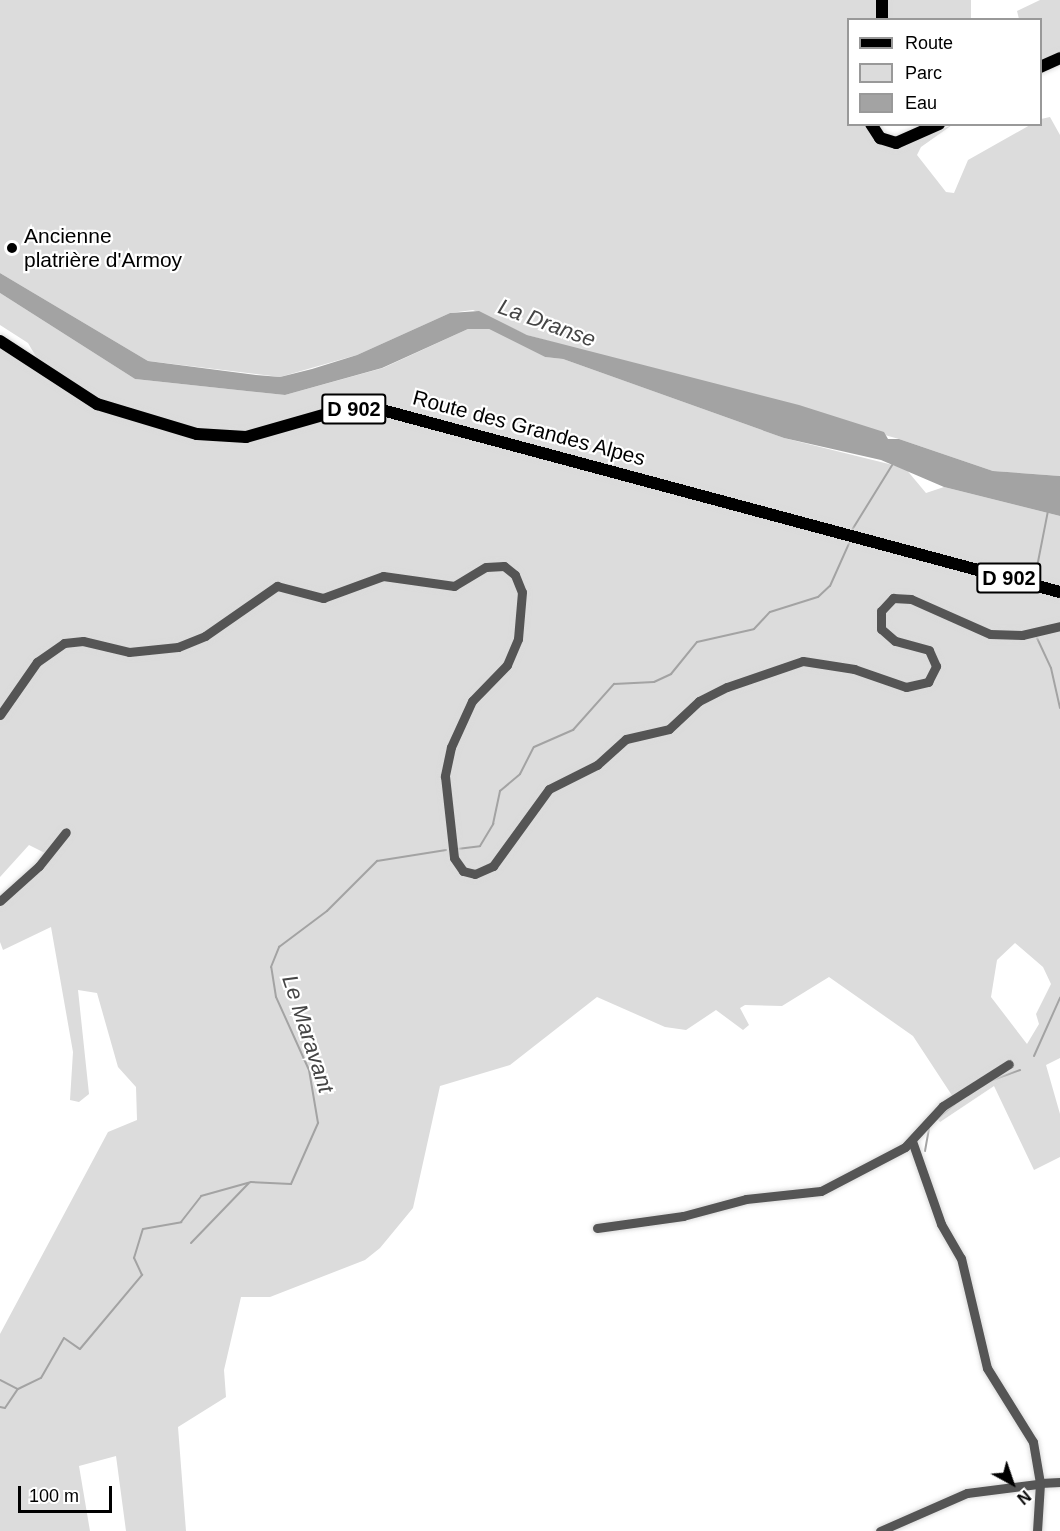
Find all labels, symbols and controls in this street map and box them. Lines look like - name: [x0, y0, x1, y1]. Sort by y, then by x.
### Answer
- legend: [847, 18, 1042, 126]
- text: Route: [905, 33, 953, 53]
- text: Parc: [905, 63, 942, 83]
- text: Eau: [905, 93, 937, 113]
- place label: Ancienne platrière d'Armoy: [24, 223, 182, 273]
- marker: Ancienne platrière d'Armoy: [5, 241, 19, 255]
- water label: La Dranse: [495, 293, 599, 353]
- street label: Route des Grandes Alpes: [410, 385, 648, 471]
- road number: D 902: [321, 392, 387, 426]
- road number: D 902: [976, 561, 1042, 595]
- water label: Le Maravant: [277, 972, 339, 1096]
- north arrow: [982, 1453, 1042, 1513]
- scale bar: [21, 1474, 116, 1512]
- text: 100 m: [29, 1486, 79, 1506]
- text: N: [1014, 1487, 1034, 1507]

